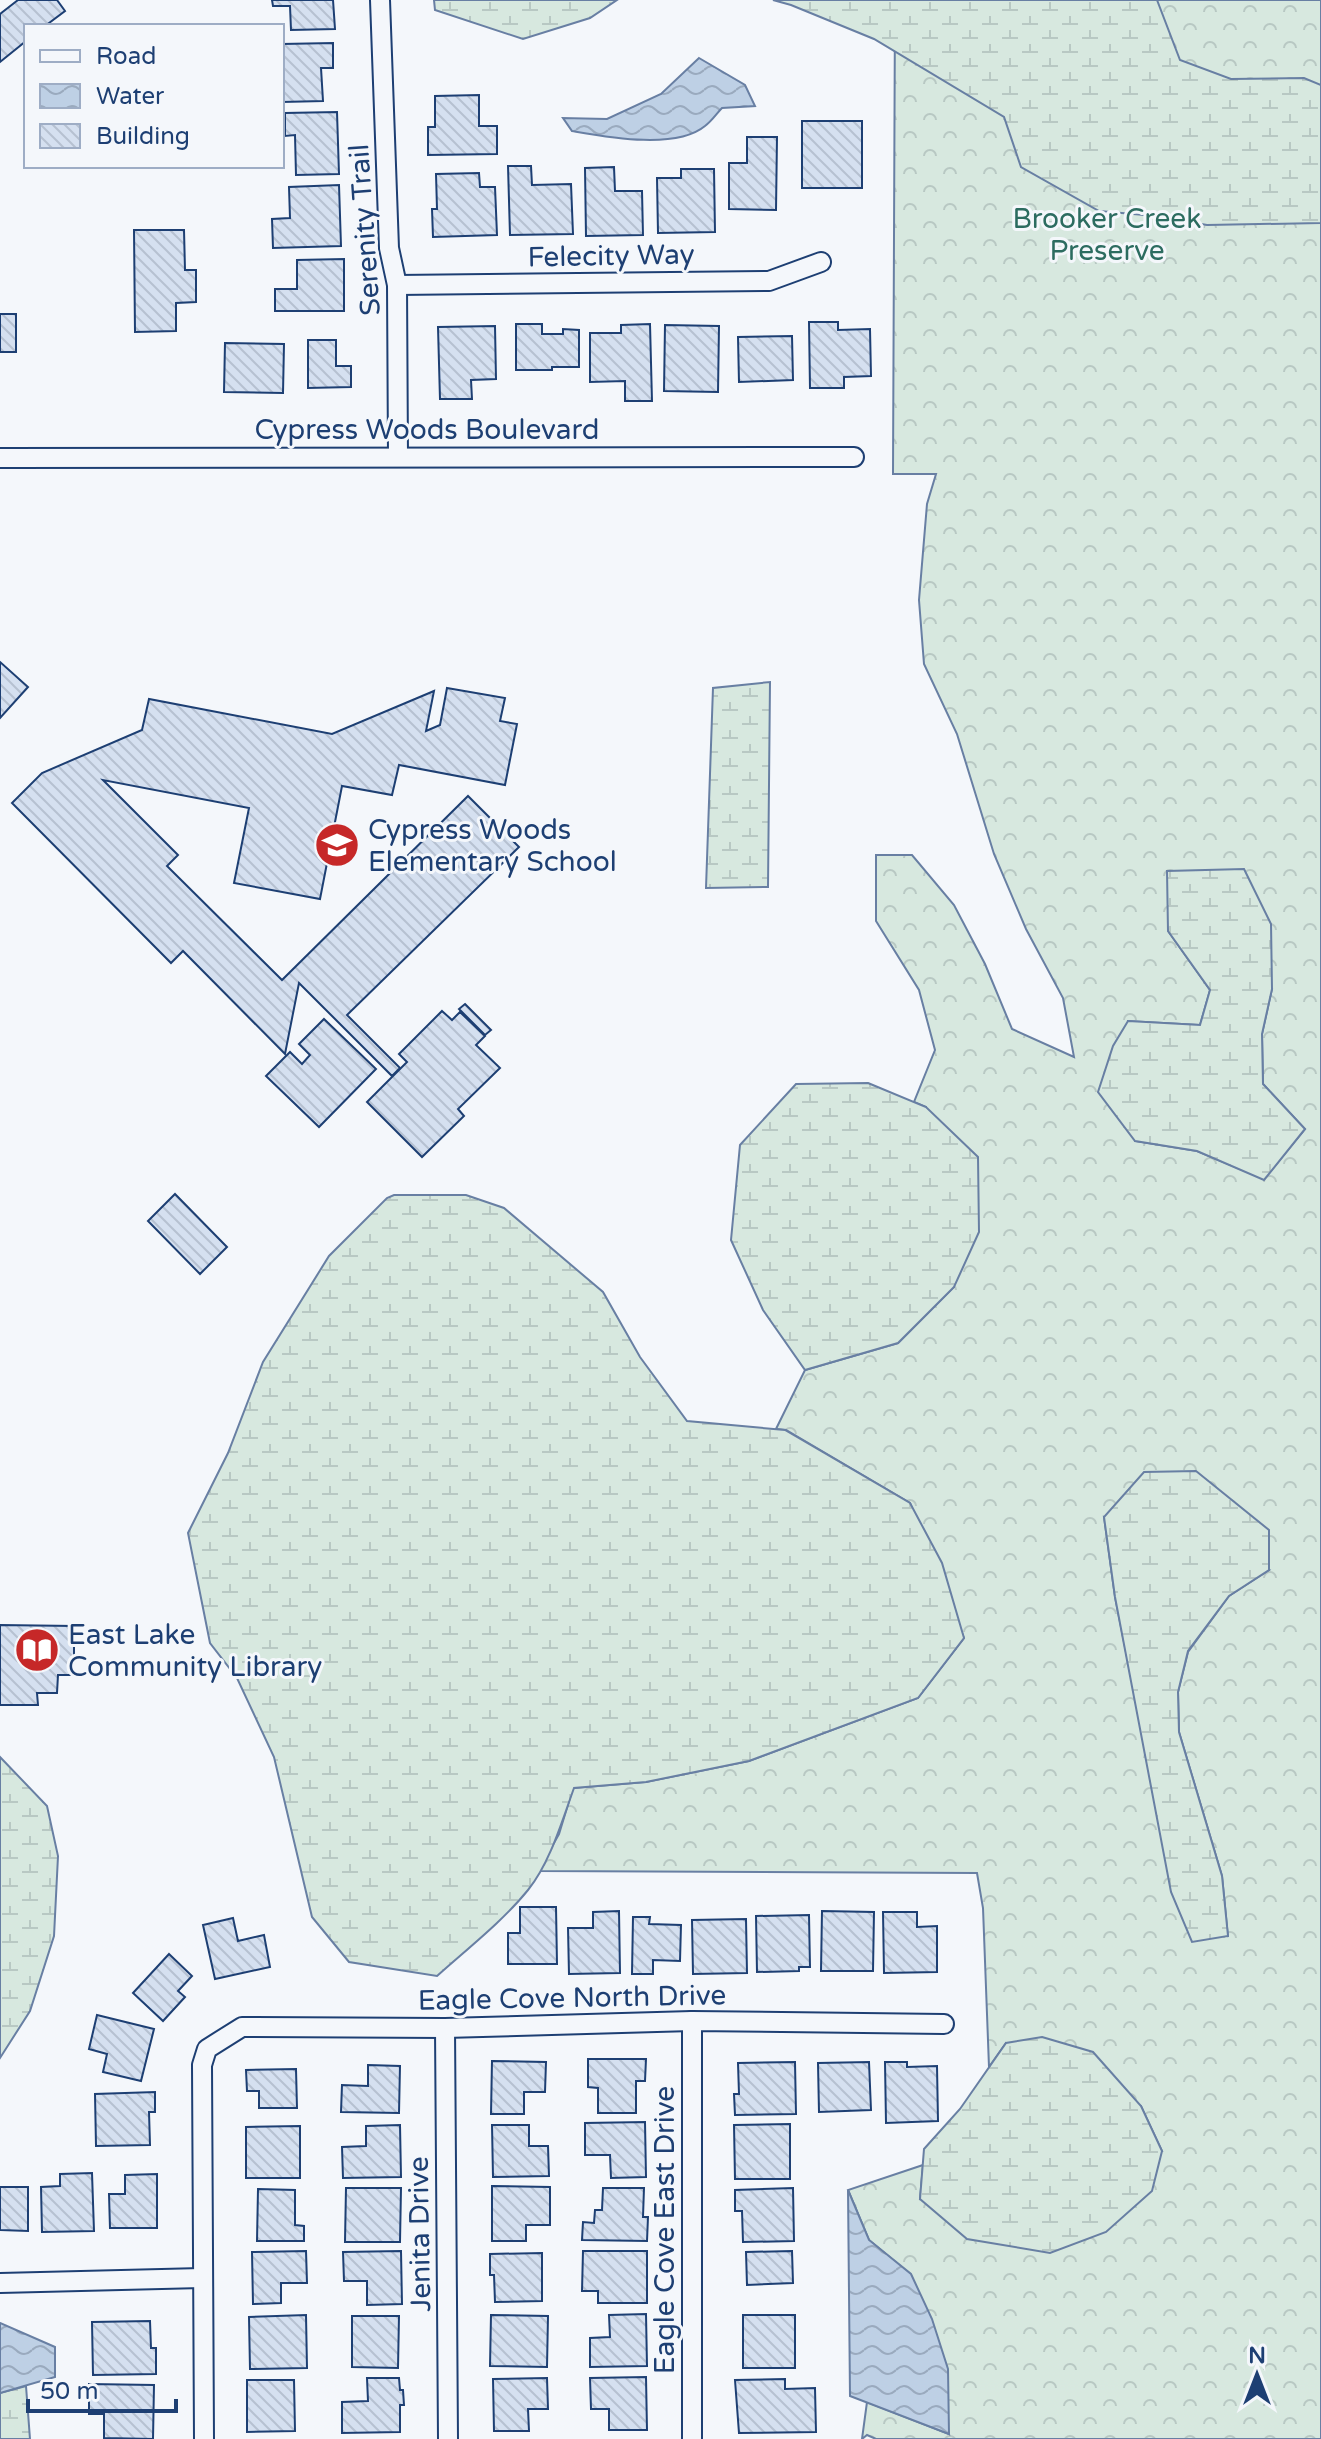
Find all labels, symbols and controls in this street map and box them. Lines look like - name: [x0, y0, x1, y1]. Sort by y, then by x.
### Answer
- legend: [24, 24, 284, 168]
- text: Road: [96, 42, 156, 71]
- text: Water: [96, 82, 165, 111]
- text: Building: [96, 122, 190, 151]
- street label: Serenity Trail: [342, 143, 388, 317]
- park label: Brooker Creek Preserve: [1013, 202, 1201, 268]
- street label: Felecity Way: [527, 238, 695, 274]
- street label: Cypress Woods Boulevard: [255, 413, 599, 447]
- place label: Cypress Woods Elementary School: [368, 813, 617, 879]
- school or university icon: Cypress Woods Elementary School: [313, 821, 361, 869]
- place label: East Lake Community Library: [68, 1618, 322, 1684]
- library icon: East Lake Community Library: [13, 1626, 61, 1674]
- street label: Eagle Cove North Drive: [417, 1978, 727, 2018]
- street label: Eagle Cove East Drive: [648, 2086, 682, 2374]
- street label: Jenita Drive: [402, 2156, 438, 2312]
- north arrow: [1217, 2335, 1297, 2415]
- text: N: [1248, 2343, 1266, 2369]
- scale bar: [28, 2363, 176, 2413]
- text: 50 m: [40, 2377, 98, 2406]

